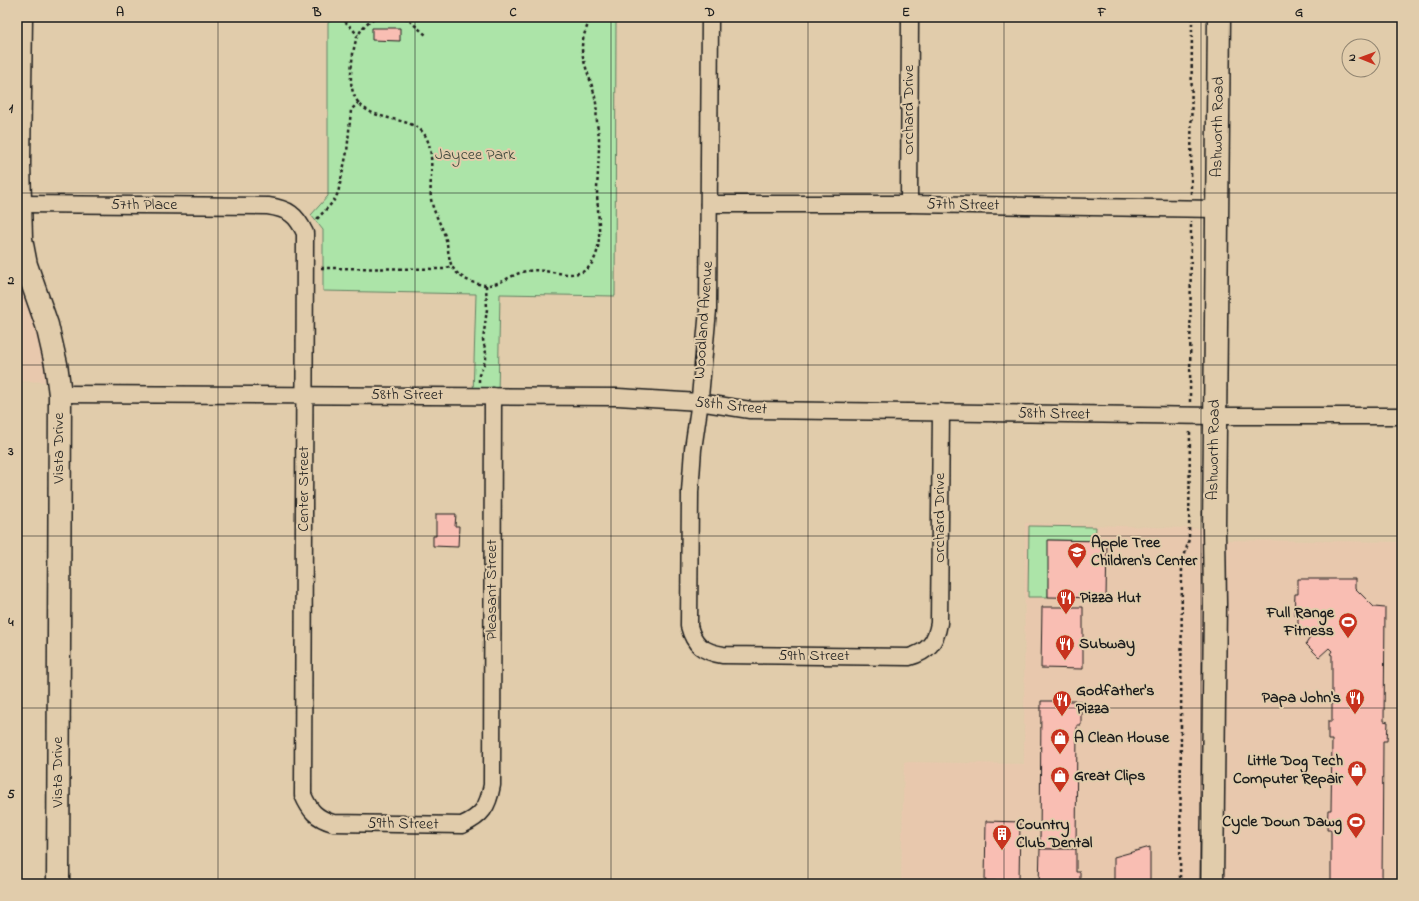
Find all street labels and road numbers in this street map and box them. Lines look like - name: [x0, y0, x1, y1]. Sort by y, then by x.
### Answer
- street label: Orchard Drive: [897, 64, 921, 155]
- street label: Ashworth Road: [1205, 76, 1231, 178]
- street label: 57th Street: [926, 192, 1000, 218]
- street label: 57th Place: [111, 193, 178, 217]
- street label: Woodland Avenue: [688, 259, 720, 380]
- street label: 58th Street: [371, 383, 444, 407]
- street label: 58th Street: [694, 390, 769, 422]
- street label: Ashworth Road: [1201, 399, 1227, 501]
- street label: 58th Street: [1018, 401, 1091, 427]
- street label: Vista Drive: [47, 412, 71, 484]
- street label: Center Street: [292, 446, 316, 532]
- street label: Orchard Drive: [928, 472, 952, 563]
- street label: Pleasant Street: [480, 539, 504, 641]
- street label: 59th Street: [778, 644, 850, 668]
- street label: Vista Drive: [46, 736, 70, 808]
- street label: 59th Street: [367, 811, 439, 837]

